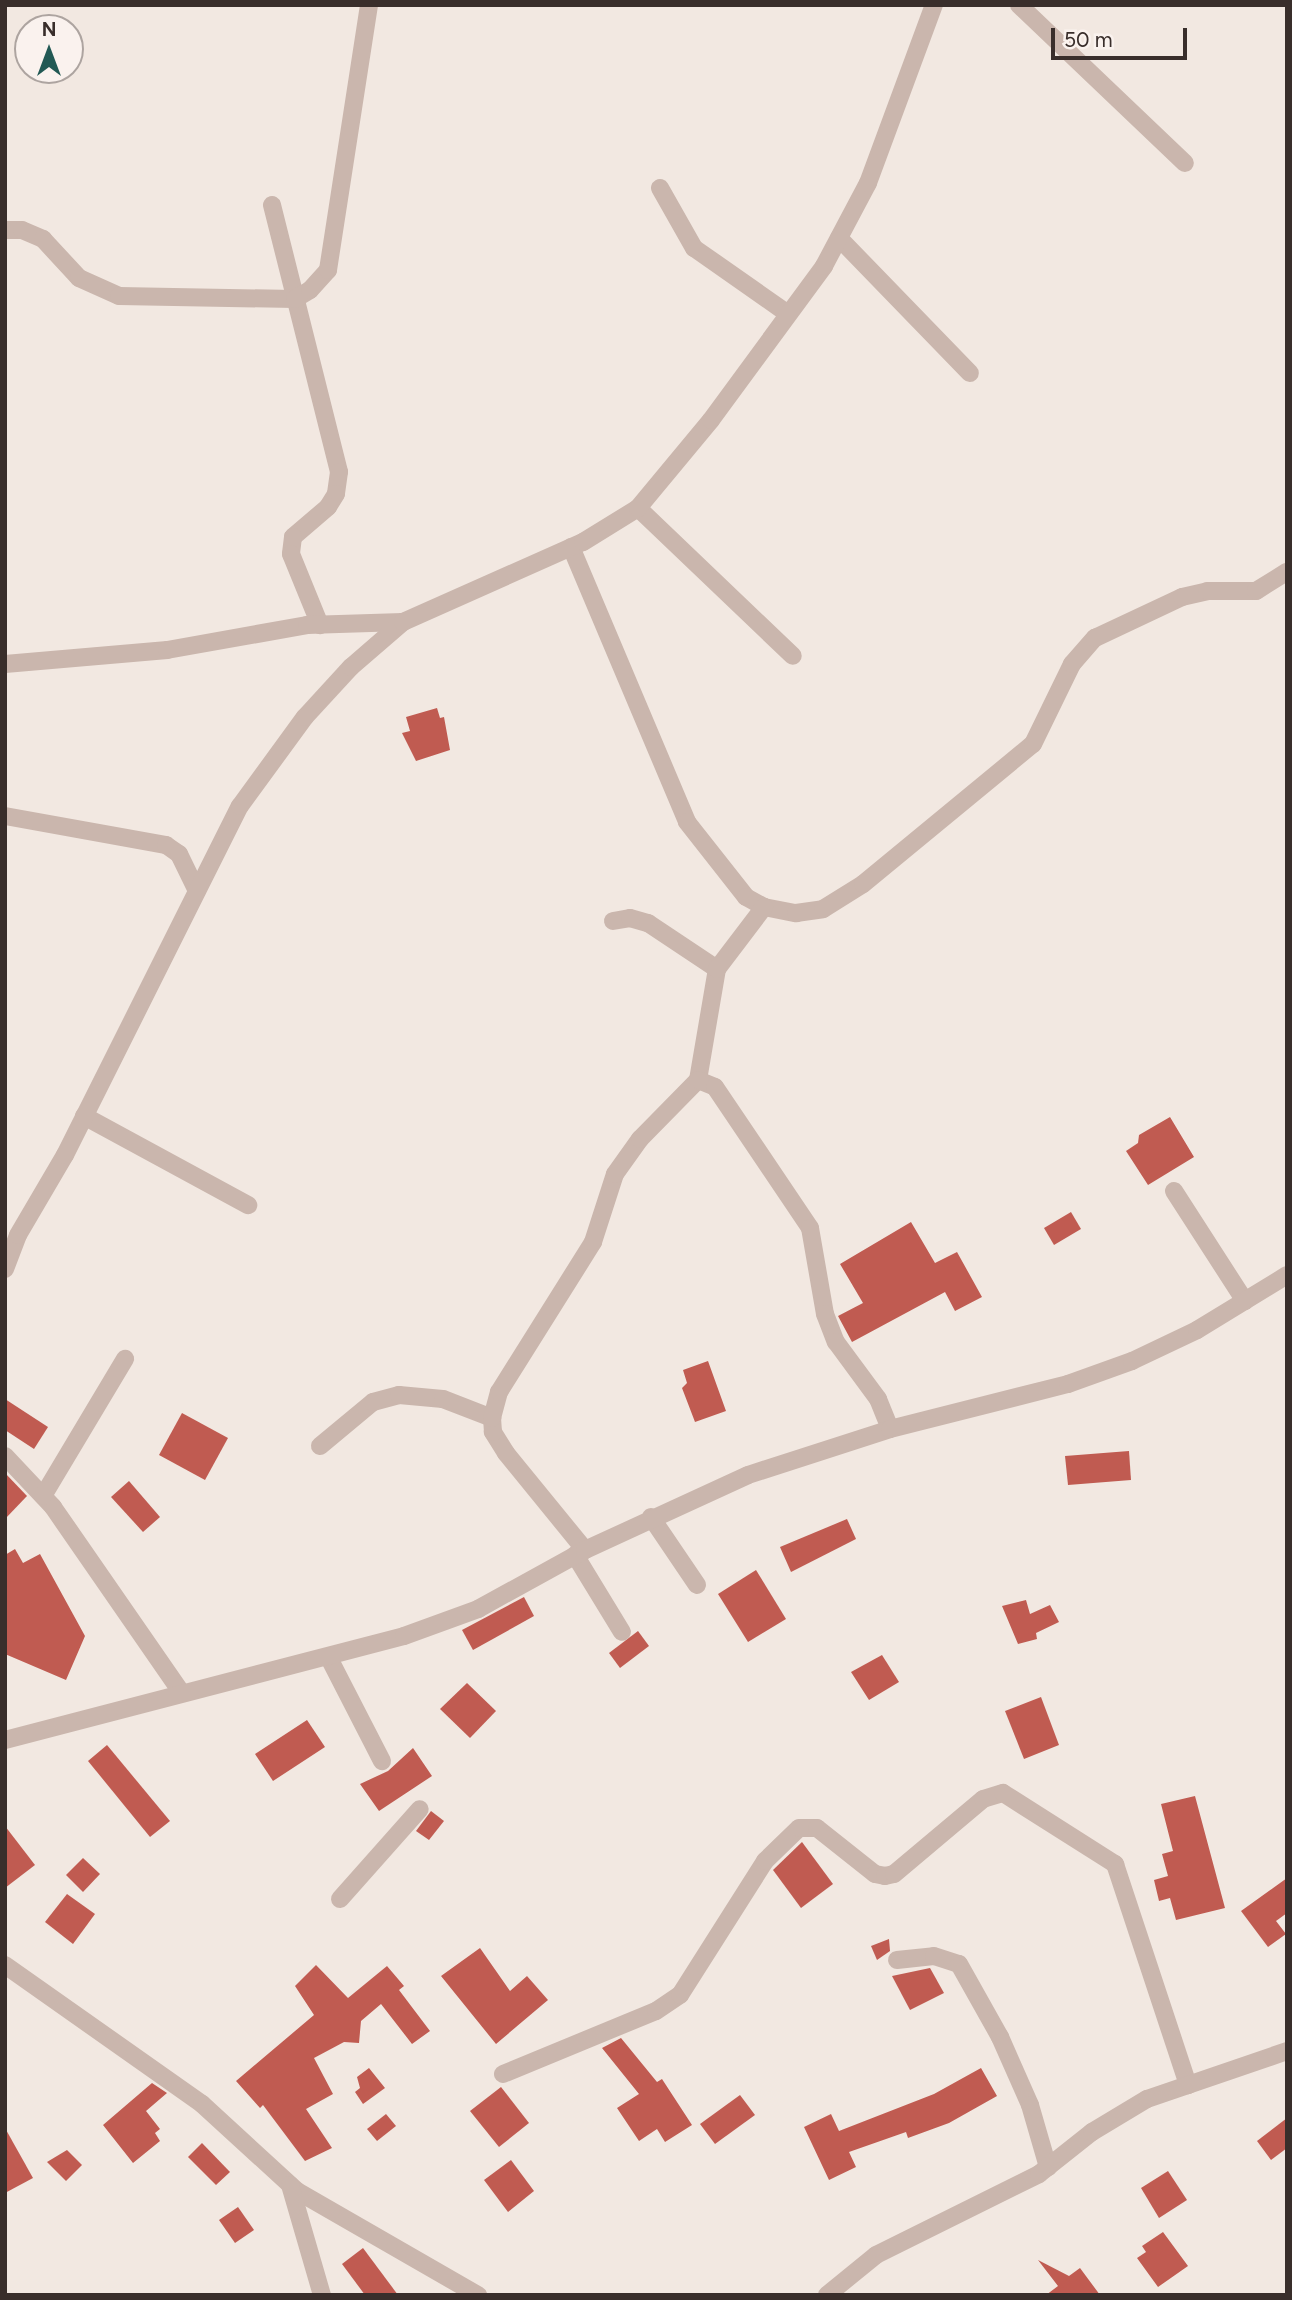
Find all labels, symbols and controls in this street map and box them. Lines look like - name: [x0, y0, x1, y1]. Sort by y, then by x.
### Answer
- north arrow: [14, 14, 84, 84]
- scale bar: [1054, 14, 1190, 58]
- text: N: [42, 18, 56, 41]
- text: 50 m: [1064, 27, 1113, 52]

